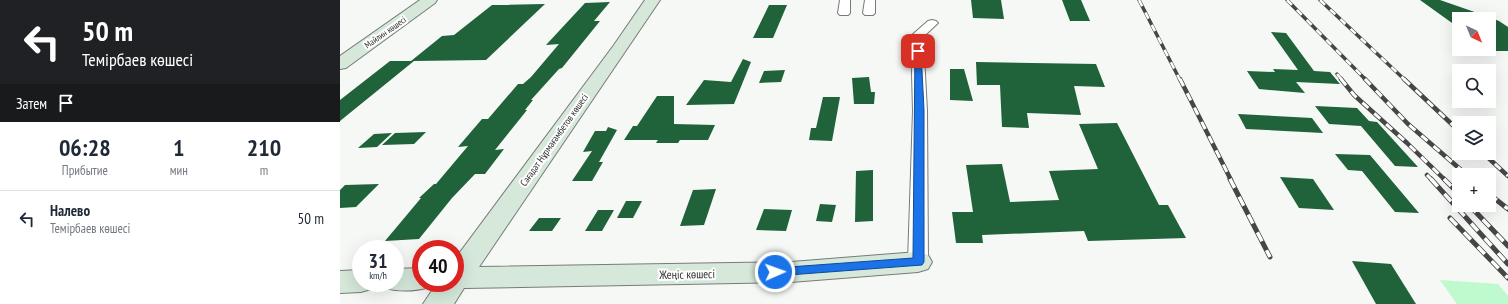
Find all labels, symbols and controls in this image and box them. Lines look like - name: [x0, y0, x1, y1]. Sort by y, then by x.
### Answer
- text: 50 m: [82, 12, 133, 49]
- north arrow: [1452, 12, 1496, 56]
- map controls: [1452, 12, 1496, 212]
- street label: Майлин көшесі: [362, 14, 408, 50]
- icon: left: [16, 16, 68, 68]
- pin: [901, 34, 935, 68]
- icon: arrive: [907, 40, 929, 62]
- text: Темірбаев көшесі: [82, 48, 193, 71]
- button: search: [1452, 64, 1496, 108]
- street label: Сағадат Нұрмағамбетов көшесі: [517, 91, 591, 189]
- icon: arrive: [55, 92, 77, 114]
- text: Затем: [16, 94, 47, 113]
- button: layers: [1452, 116, 1496, 160]
- text: 06:28: [59, 132, 111, 163]
- text: 1: [173, 132, 184, 163]
- text: 210: [247, 132, 281, 163]
- text: Прибытие: [62, 162, 108, 179]
- text: мин: [170, 162, 188, 179]
- text: m: [260, 162, 268, 179]
- button: +: [1452, 168, 1496, 212]
- text: Налево: [50, 201, 90, 220]
- icon: left: [16, 208, 38, 230]
- text: 50 m: [298, 209, 324, 228]
- text: Темірбаев көшесі: [50, 220, 130, 237]
- speed limit sign: 40: [412, 240, 464, 292]
- text: 31: [368, 248, 388, 274]
- position arrow: [754, 251, 796, 293]
- street label: Жеңіс көшесі: [658, 266, 715, 282]
- text: km/h: [369, 269, 387, 282]

